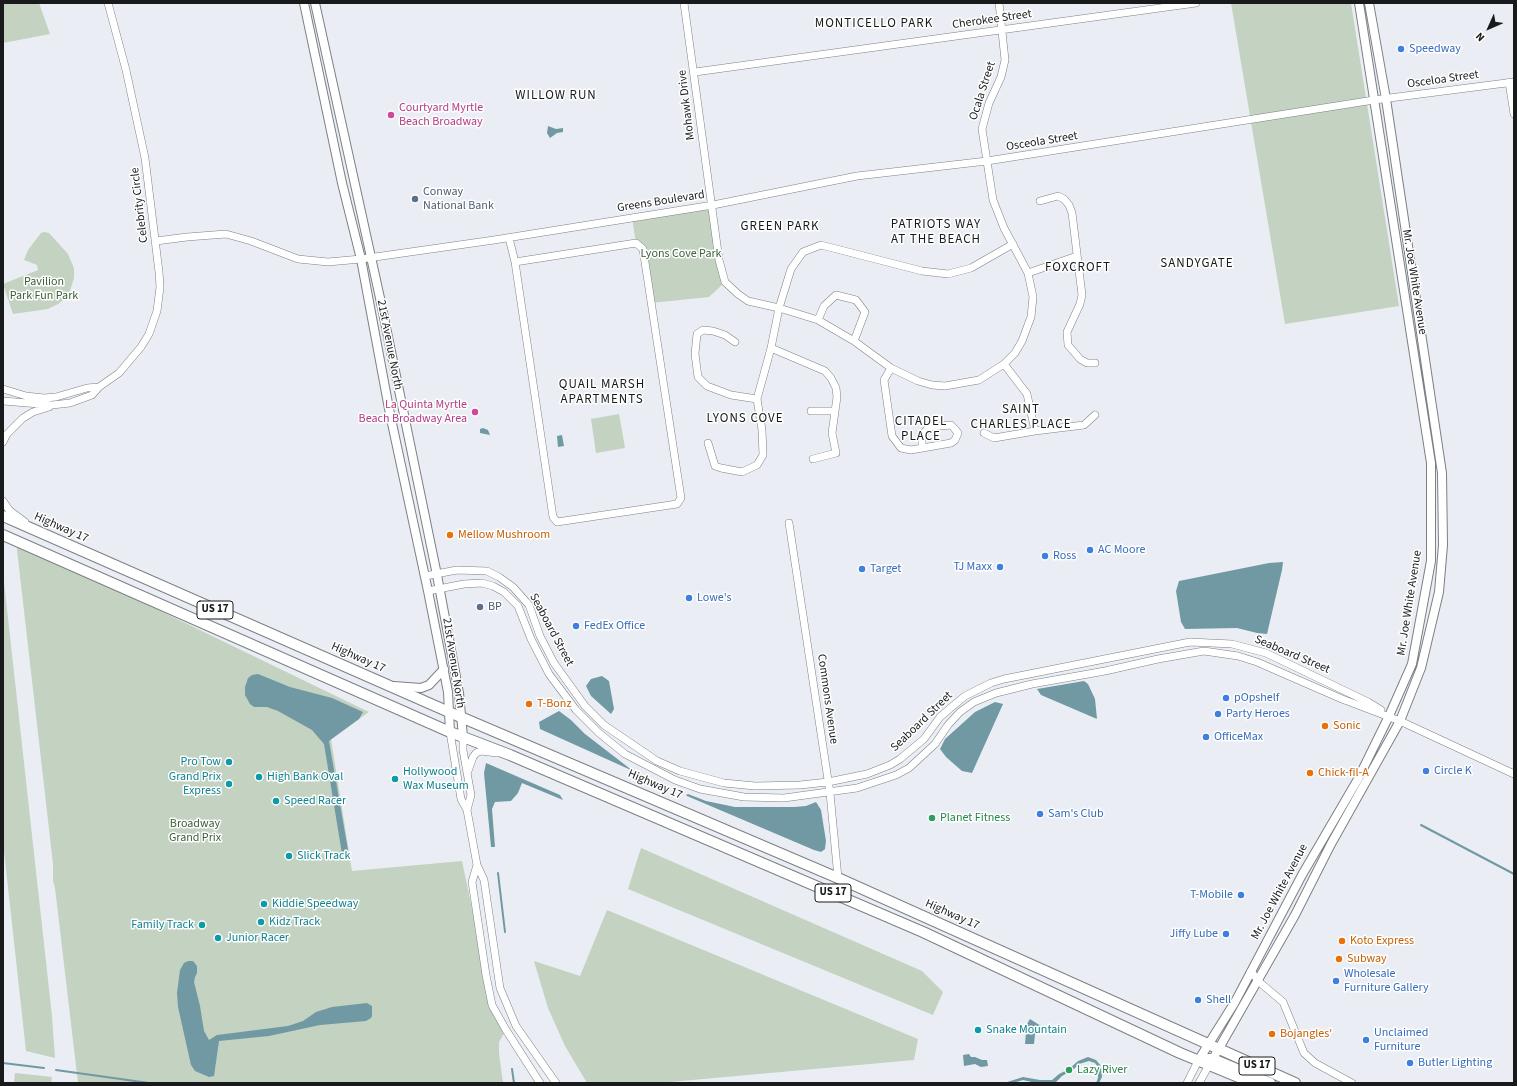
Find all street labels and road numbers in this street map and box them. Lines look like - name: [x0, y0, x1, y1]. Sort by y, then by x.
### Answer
- street label: Cherokee Street: [951, 7, 1033, 33]
- street label: Ocala Street: [967, 60, 999, 122]
- street label: Osceloa Street: [1406, 68, 1480, 92]
- street label: Mohawk Drive: [676, 69, 698, 141]
- street label: Osceola Street: [1005, 129, 1079, 155]
- street label: Celebrity Circle: [128, 166, 152, 244]
- street label: Greens Boulevard: [616, 188, 706, 216]
- street label: Mr. Joe White Avenue: [1399, 228, 1429, 336]
- street label: 21st Avenue North: [373, 299, 405, 391]
- street label: Highway 17: [32, 510, 90, 546]
- street label: Mr. Joe White Avenue: [1395, 549, 1425, 657]
- street label: Seaboard Street: [526, 591, 576, 669]
- road number: US 17: [197, 601, 233, 619]
- street label: 21st Avenue North: [439, 617, 467, 709]
- street label: Seaboard Street: [1252, 633, 1332, 677]
- street label: Highway 17: [329, 640, 387, 676]
- street label: Commons Avenue: [814, 653, 840, 745]
- street label: Seaboard Street: [888, 689, 956, 755]
- street label: Highway 17: [626, 767, 684, 803]
- street label: Mr. Joe White Avenue: [1249, 842, 1311, 942]
- road number: US 17: [815, 884, 851, 902]
- street label: Highway 17: [923, 897, 981, 933]
- road number: US 17: [1239, 1057, 1275, 1075]

